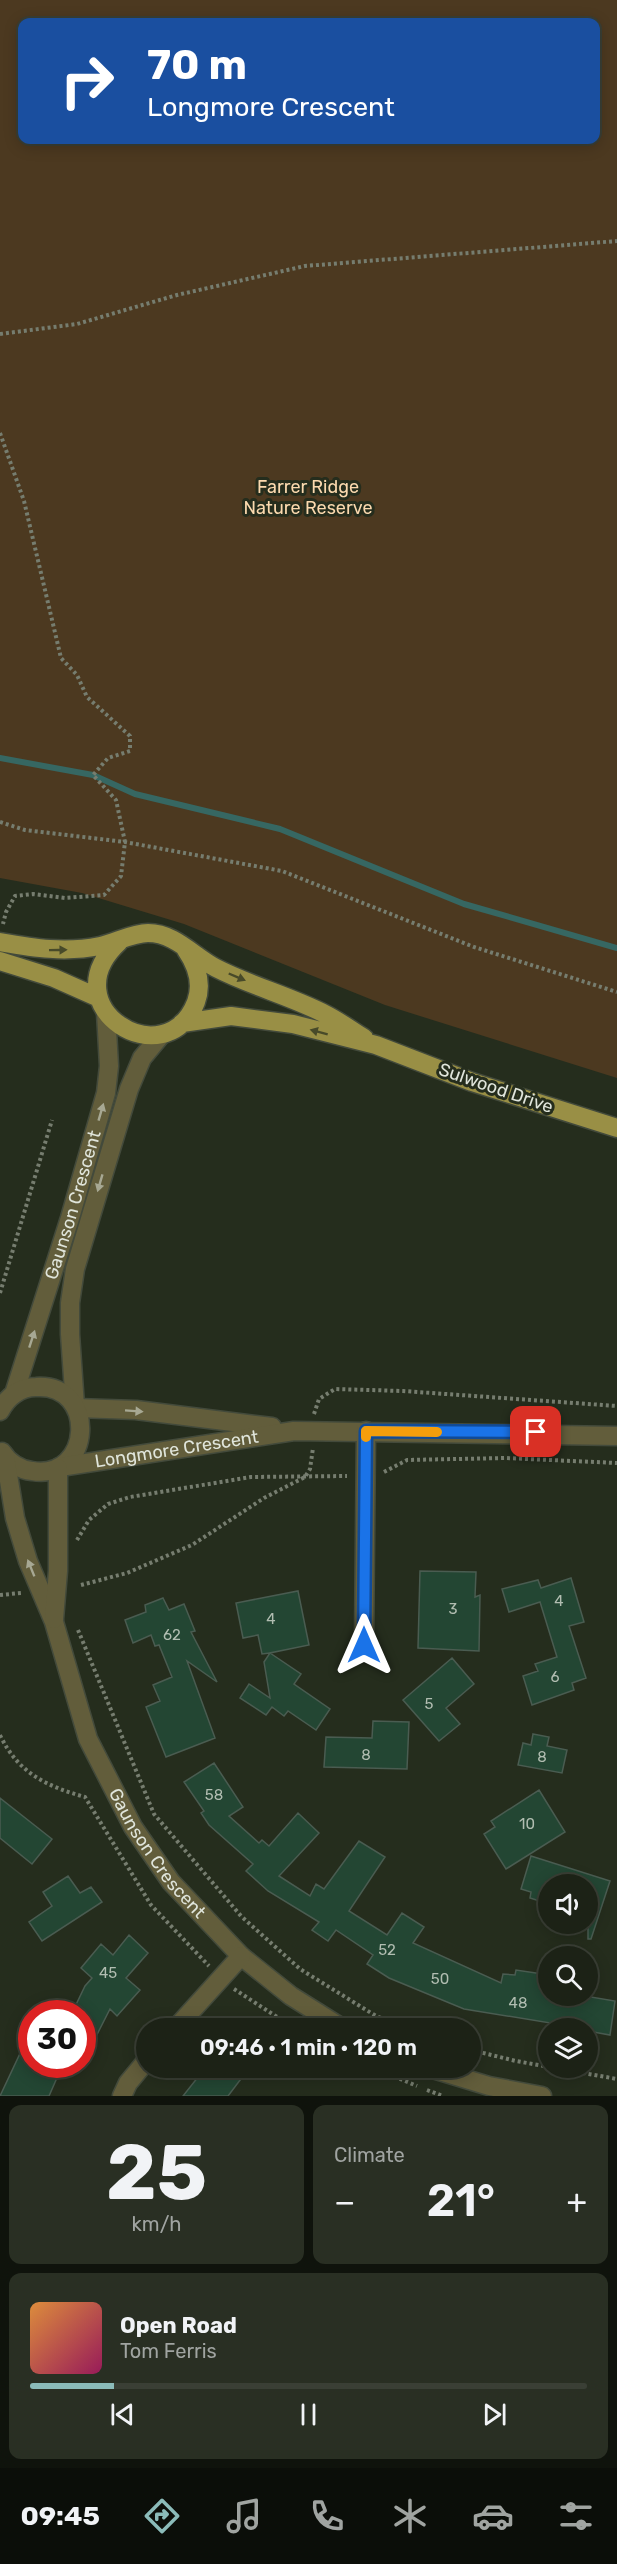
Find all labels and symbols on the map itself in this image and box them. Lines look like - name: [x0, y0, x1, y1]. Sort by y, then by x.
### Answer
- park label: Farrer Ridge Nature Reserve: [244, 476, 372, 519]
- one-way arrow: [48, 945, 67, 955]
- one-way arrow: [228, 973, 246, 982]
- one-way arrow: [310, 1027, 328, 1036]
- street label: Sulwood Drive: [436, 1058, 556, 1118]
- one-way arrow: [97, 1103, 106, 1121]
- street label: Gaunson Crescent: [40, 1128, 106, 1282]
- one-way arrow: [95, 1174, 104, 1192]
- one-way arrow: [27, 1330, 37, 1348]
- one-way arrow: [125, 1406, 144, 1415]
- pin: [510, 1406, 561, 1457]
- street label: Longmore Crescent: [93, 1426, 260, 1472]
- one-way arrow: [26, 1558, 36, 1576]
- house number: 4: [554, 1592, 564, 1610]
- house number: 3: [448, 1600, 458, 1618]
- house number: 4: [266, 1610, 276, 1628]
- position arrow: [332, 1613, 396, 1677]
- house number: 62: [163, 1626, 181, 1644]
- house number: 6: [550, 1668, 560, 1686]
- house number: 5: [425, 1695, 434, 1713]
- house number: 8: [361, 1746, 371, 1764]
- house number: 8: [537, 1748, 547, 1766]
- street label: Gaunson Crescent: [104, 1785, 210, 1923]
- house number: 58: [205, 1786, 223, 1804]
- house number: 10: [519, 1815, 535, 1833]
- house number: 52: [378, 1941, 396, 1959]
- house number: 45: [99, 1964, 117, 1982]
- house number: 50: [431, 1970, 449, 1988]
- house number: 48: [509, 1994, 527, 2012]
- speed limit sign: 30: [18, 2000, 96, 2078]

